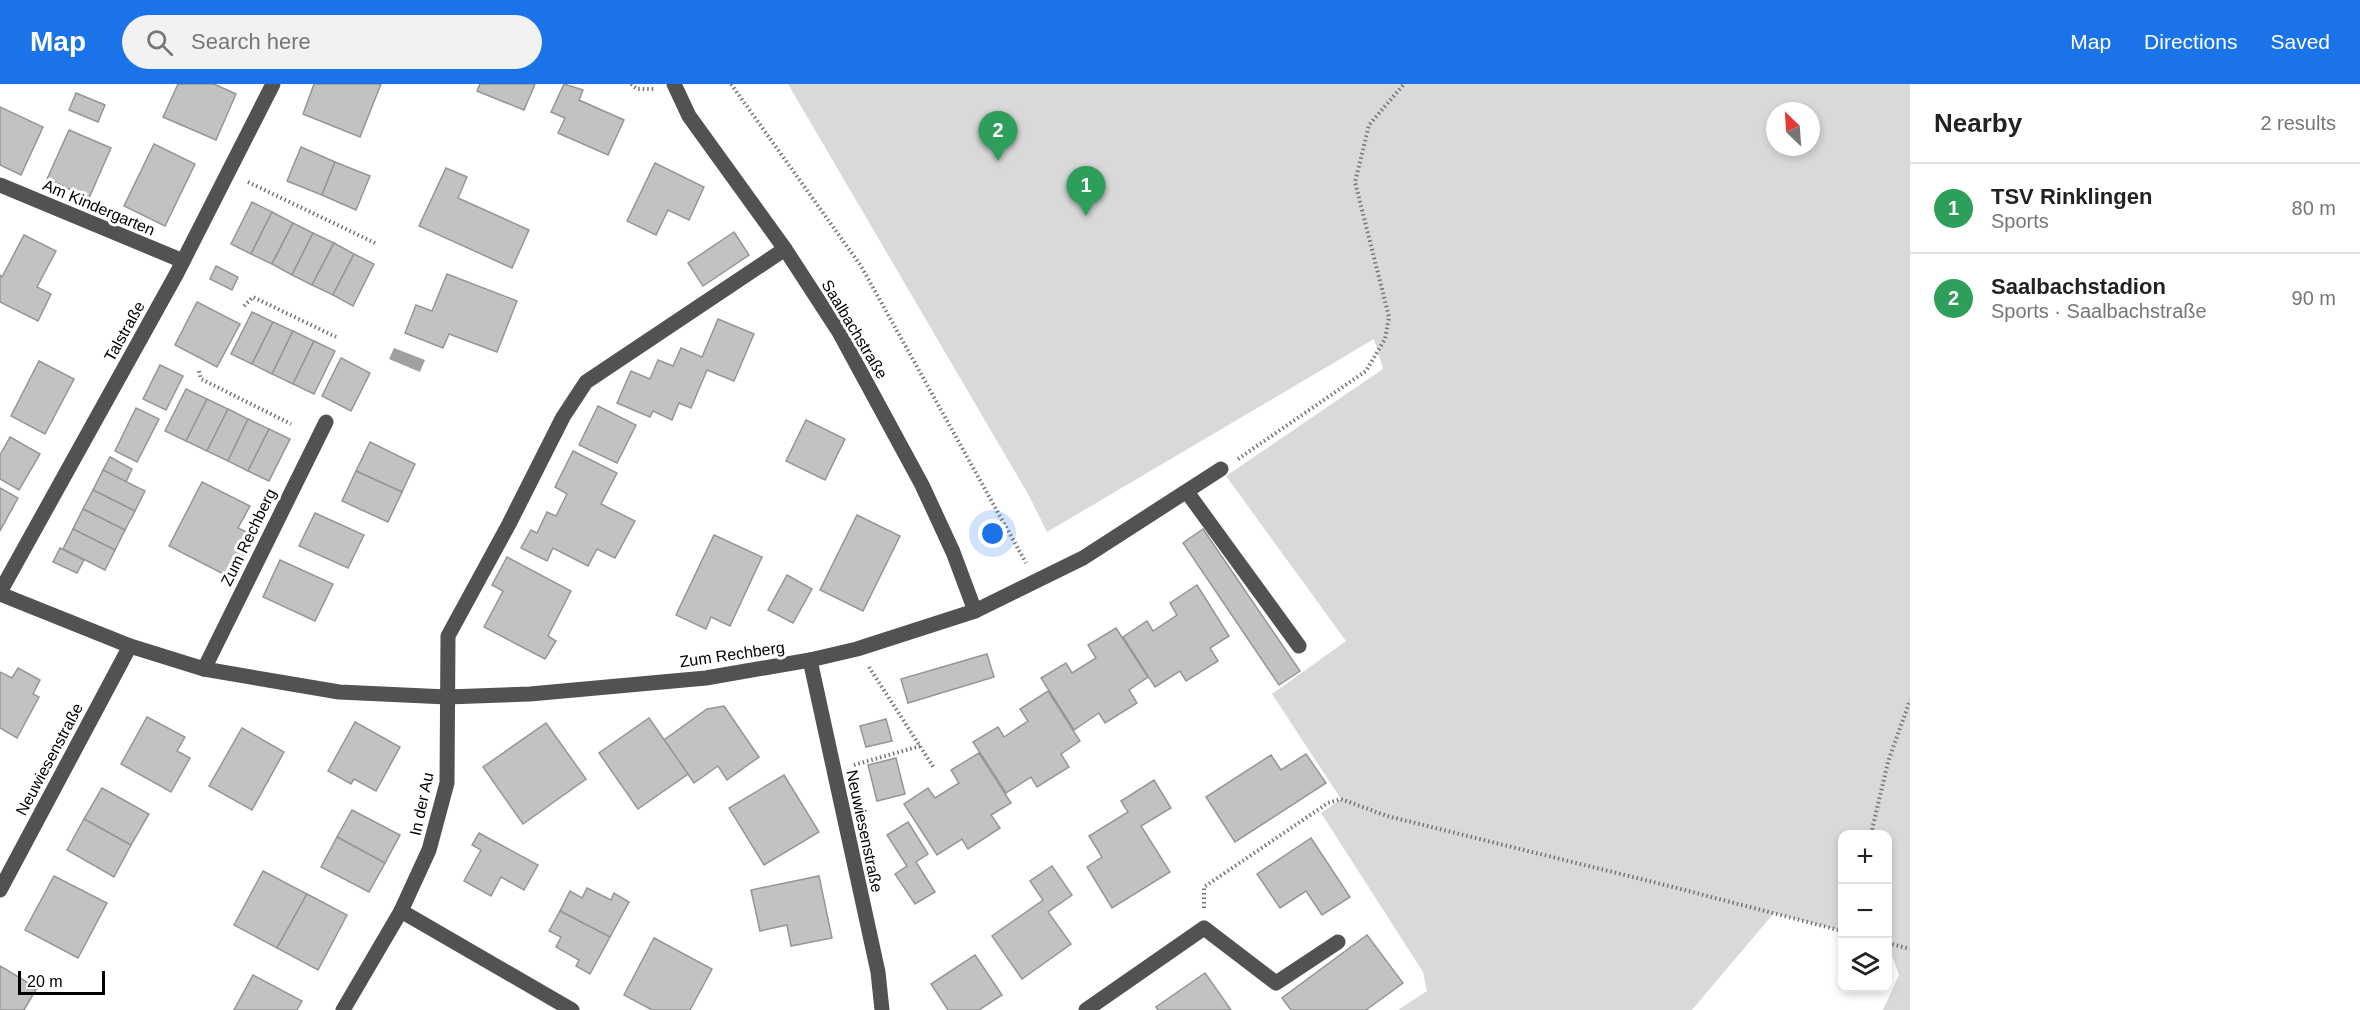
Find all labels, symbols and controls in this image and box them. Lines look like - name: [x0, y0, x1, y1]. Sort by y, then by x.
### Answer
- search box: [122, 15, 542, 69]
- text: Map: [30, 26, 86, 57]
- icon: search: [143, 26, 176, 59]
- text: Search here: [191, 29, 311, 54]
- text: Map: [2070, 30, 2111, 53]
- text: Directions: [2144, 30, 2237, 53]
- text: Saved: [2270, 30, 2330, 53]
- north arrow: [1766, 102, 1820, 156]
- text: Nearby: [1934, 108, 2022, 138]
- pin: 2: [978, 112, 1018, 161]
- text: 2 results: [2260, 112, 2336, 134]
- pin: 1: [1066, 166, 1106, 216]
- street label: Am Kindergarten: [40, 176, 157, 239]
- text: TSV Rinklingen: [1991, 184, 2152, 209]
- text: 1: [1948, 197, 1959, 219]
- text: 80 m: [2292, 197, 2336, 219]
- text: Sports: [1991, 210, 2049, 232]
- text: Saalbachstadion: [1991, 274, 2166, 299]
- street label: Saalbachstraße: [818, 277, 891, 382]
- text: 2: [1948, 287, 1959, 309]
- text: 90 m: [2292, 287, 2336, 309]
- street label: Talstraße: [101, 298, 148, 364]
- text: Sports · Saalbachstraße: [1991, 300, 2207, 322]
- street label: Zum Rechberg: [218, 486, 279, 589]
- your location: [978, 519, 1007, 548]
- street label: Zum Rechberg: [678, 639, 786, 670]
- street label: Neuwiesenstraße: [13, 700, 86, 818]
- street label: Neuwiesenstraße: [843, 768, 886, 894]
- street label: In der Au: [407, 771, 436, 837]
- map controls: [1838, 830, 1892, 992]
- button: +: [1838, 830, 1892, 884]
- button: −: [1838, 884, 1892, 938]
- button: layers: [1838, 938, 1892, 992]
- scale bar: [18, 968, 105, 996]
- text: 20 m: [27, 973, 63, 990]

